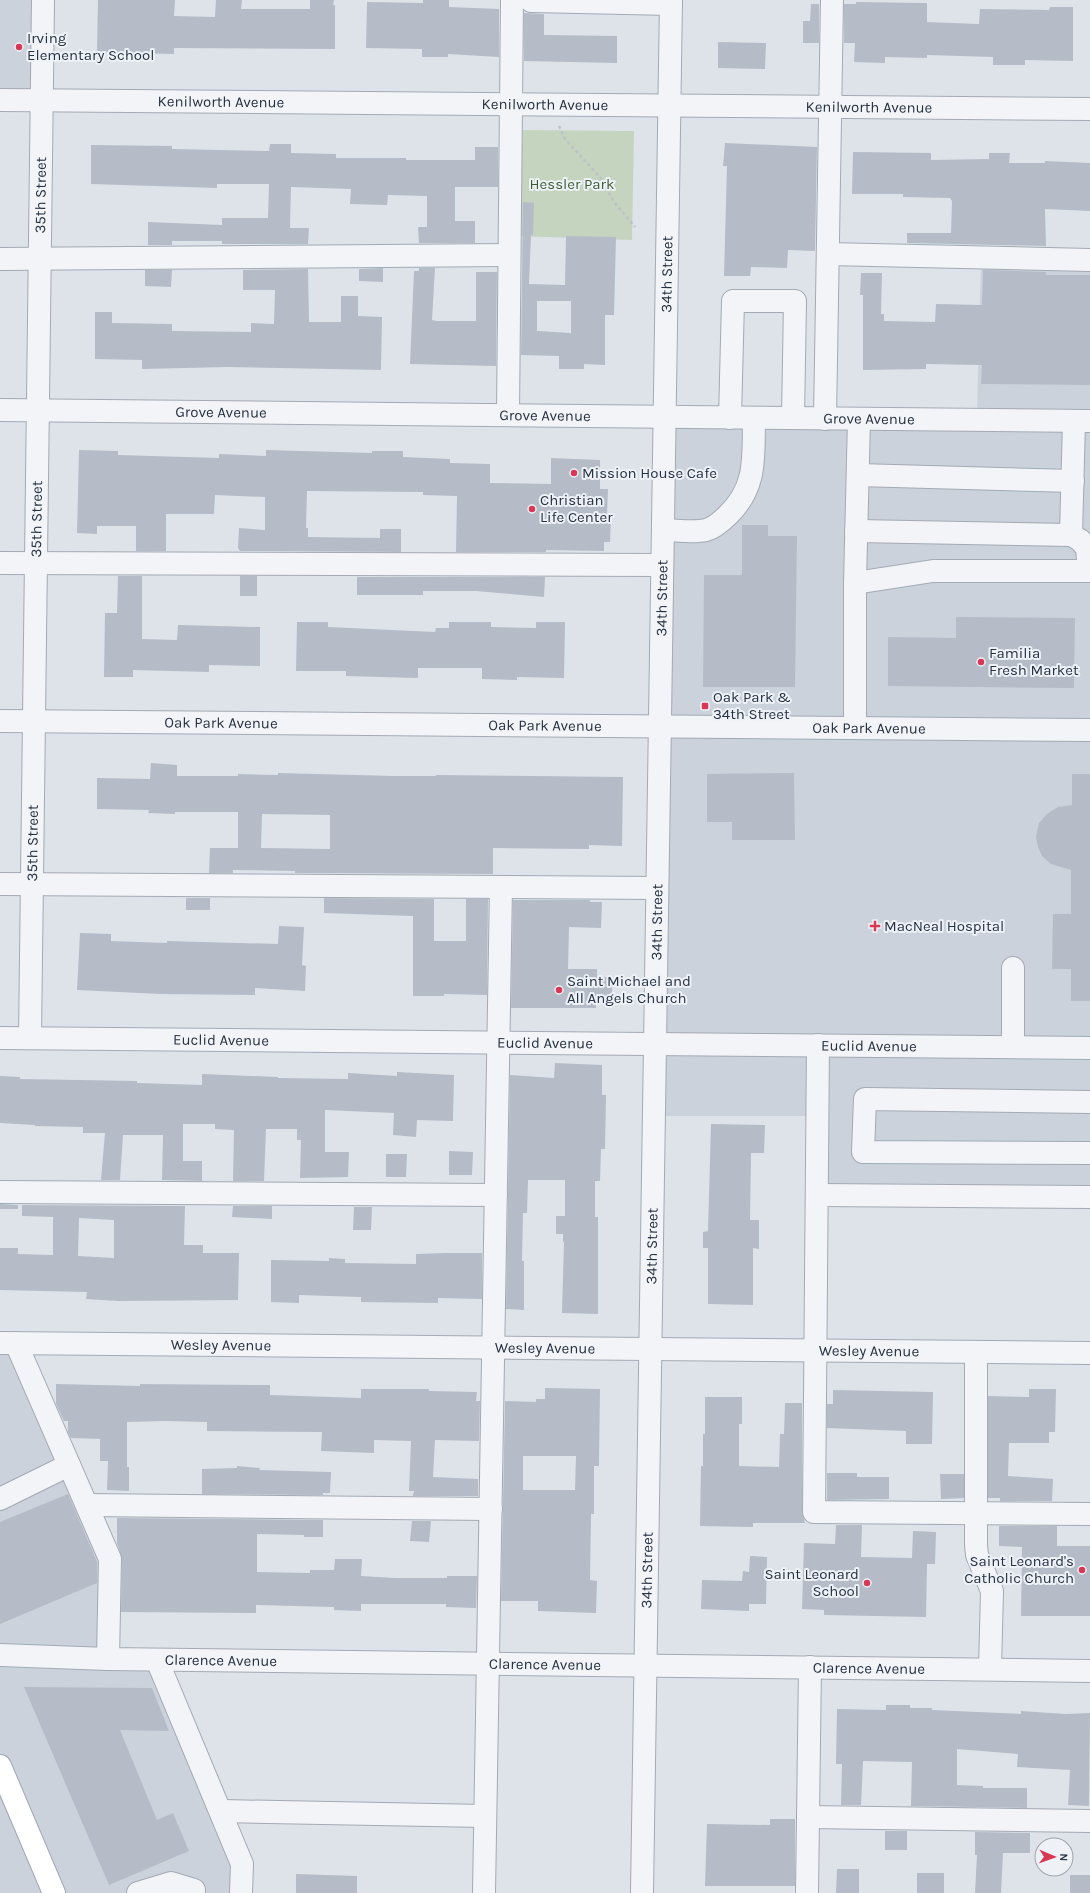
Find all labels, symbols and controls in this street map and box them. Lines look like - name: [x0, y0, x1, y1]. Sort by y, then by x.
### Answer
- place label: Irving Elementary School: [27, 29, 154, 64]
- marker: Irving Elementary School: [14, 42, 24, 52]
- street label: Kenilworth Avenue: [158, 92, 284, 111]
- street label: Kenilworth Avenue: [482, 95, 608, 114]
- street label: Kenilworth Avenue: [806, 98, 932, 117]
- street label: 35th Street: [31, 156, 50, 234]
- park label: Hessler Park: [530, 175, 614, 193]
- street label: 34th Street: [657, 235, 676, 313]
- street label: Grove Avenue: [175, 403, 267, 422]
- street label: Grove Avenue: [499, 406, 591, 425]
- street label: Grove Avenue: [823, 409, 915, 428]
- place label: Mission House Cafe: [582, 464, 717, 482]
- marker: Mission House Cafe: [569, 468, 579, 478]
- street label: 35th Street: [27, 480, 46, 558]
- place label: Christian Life Center: [540, 491, 613, 526]
- marker: Christian Life Center: [527, 504, 537, 514]
- street label: 34th Street: [652, 559, 671, 637]
- place label: Familia Fresh Market: [989, 644, 1079, 679]
- marker: Familia Fresh Market: [976, 657, 986, 667]
- place label: Oak Park & 34th Street: [713, 688, 791, 723]
- marker: Oak Park & 34th Street: [700, 701, 710, 711]
- street label: Oak Park Avenue: [164, 713, 278, 732]
- street label: Oak Park Avenue: [488, 716, 602, 735]
- street label: Oak Park Avenue: [812, 719, 926, 738]
- street label: 35th Street: [23, 804, 42, 882]
- street label: 34th Street: [647, 883, 666, 961]
- place label: MacNeal Hospital: [884, 917, 1004, 935]
- marker: MacNeal Hospital: [869, 920, 881, 932]
- place label: Saint Michael and All Angels Church: [567, 972, 691, 1007]
- marker: Saint Michael and All Angels Church: [554, 985, 564, 995]
- street label: Euclid Avenue: [173, 1031, 269, 1049]
- street label: Euclid Avenue: [497, 1034, 593, 1052]
- street label: Euclid Avenue: [821, 1037, 917, 1055]
- street label: 34th Street: [642, 1207, 662, 1285]
- street label: Wesley Avenue: [171, 1336, 271, 1354]
- street label: Wesley Avenue: [495, 1339, 595, 1357]
- street label: Wesley Avenue: [819, 1342, 919, 1360]
- street label: 34th Street: [637, 1531, 657, 1609]
- place label: Saint Leonard's Catholic Church: [964, 1552, 1074, 1587]
- place label: Saint Leonard School: [764, 1565, 859, 1600]
- marker: Saint Leonard's Catholic Church: [1077, 1565, 1087, 1575]
- marker: Saint Leonard School: [862, 1578, 872, 1588]
- street label: Clarence Avenue: [165, 1651, 277, 1670]
- street label: Clarence Avenue: [489, 1655, 601, 1674]
- street label: Clarence Avenue: [813, 1659, 925, 1678]
- north arrow: [1034, 1837, 1074, 1877]
- text: N: [1057, 1853, 1070, 1862]

